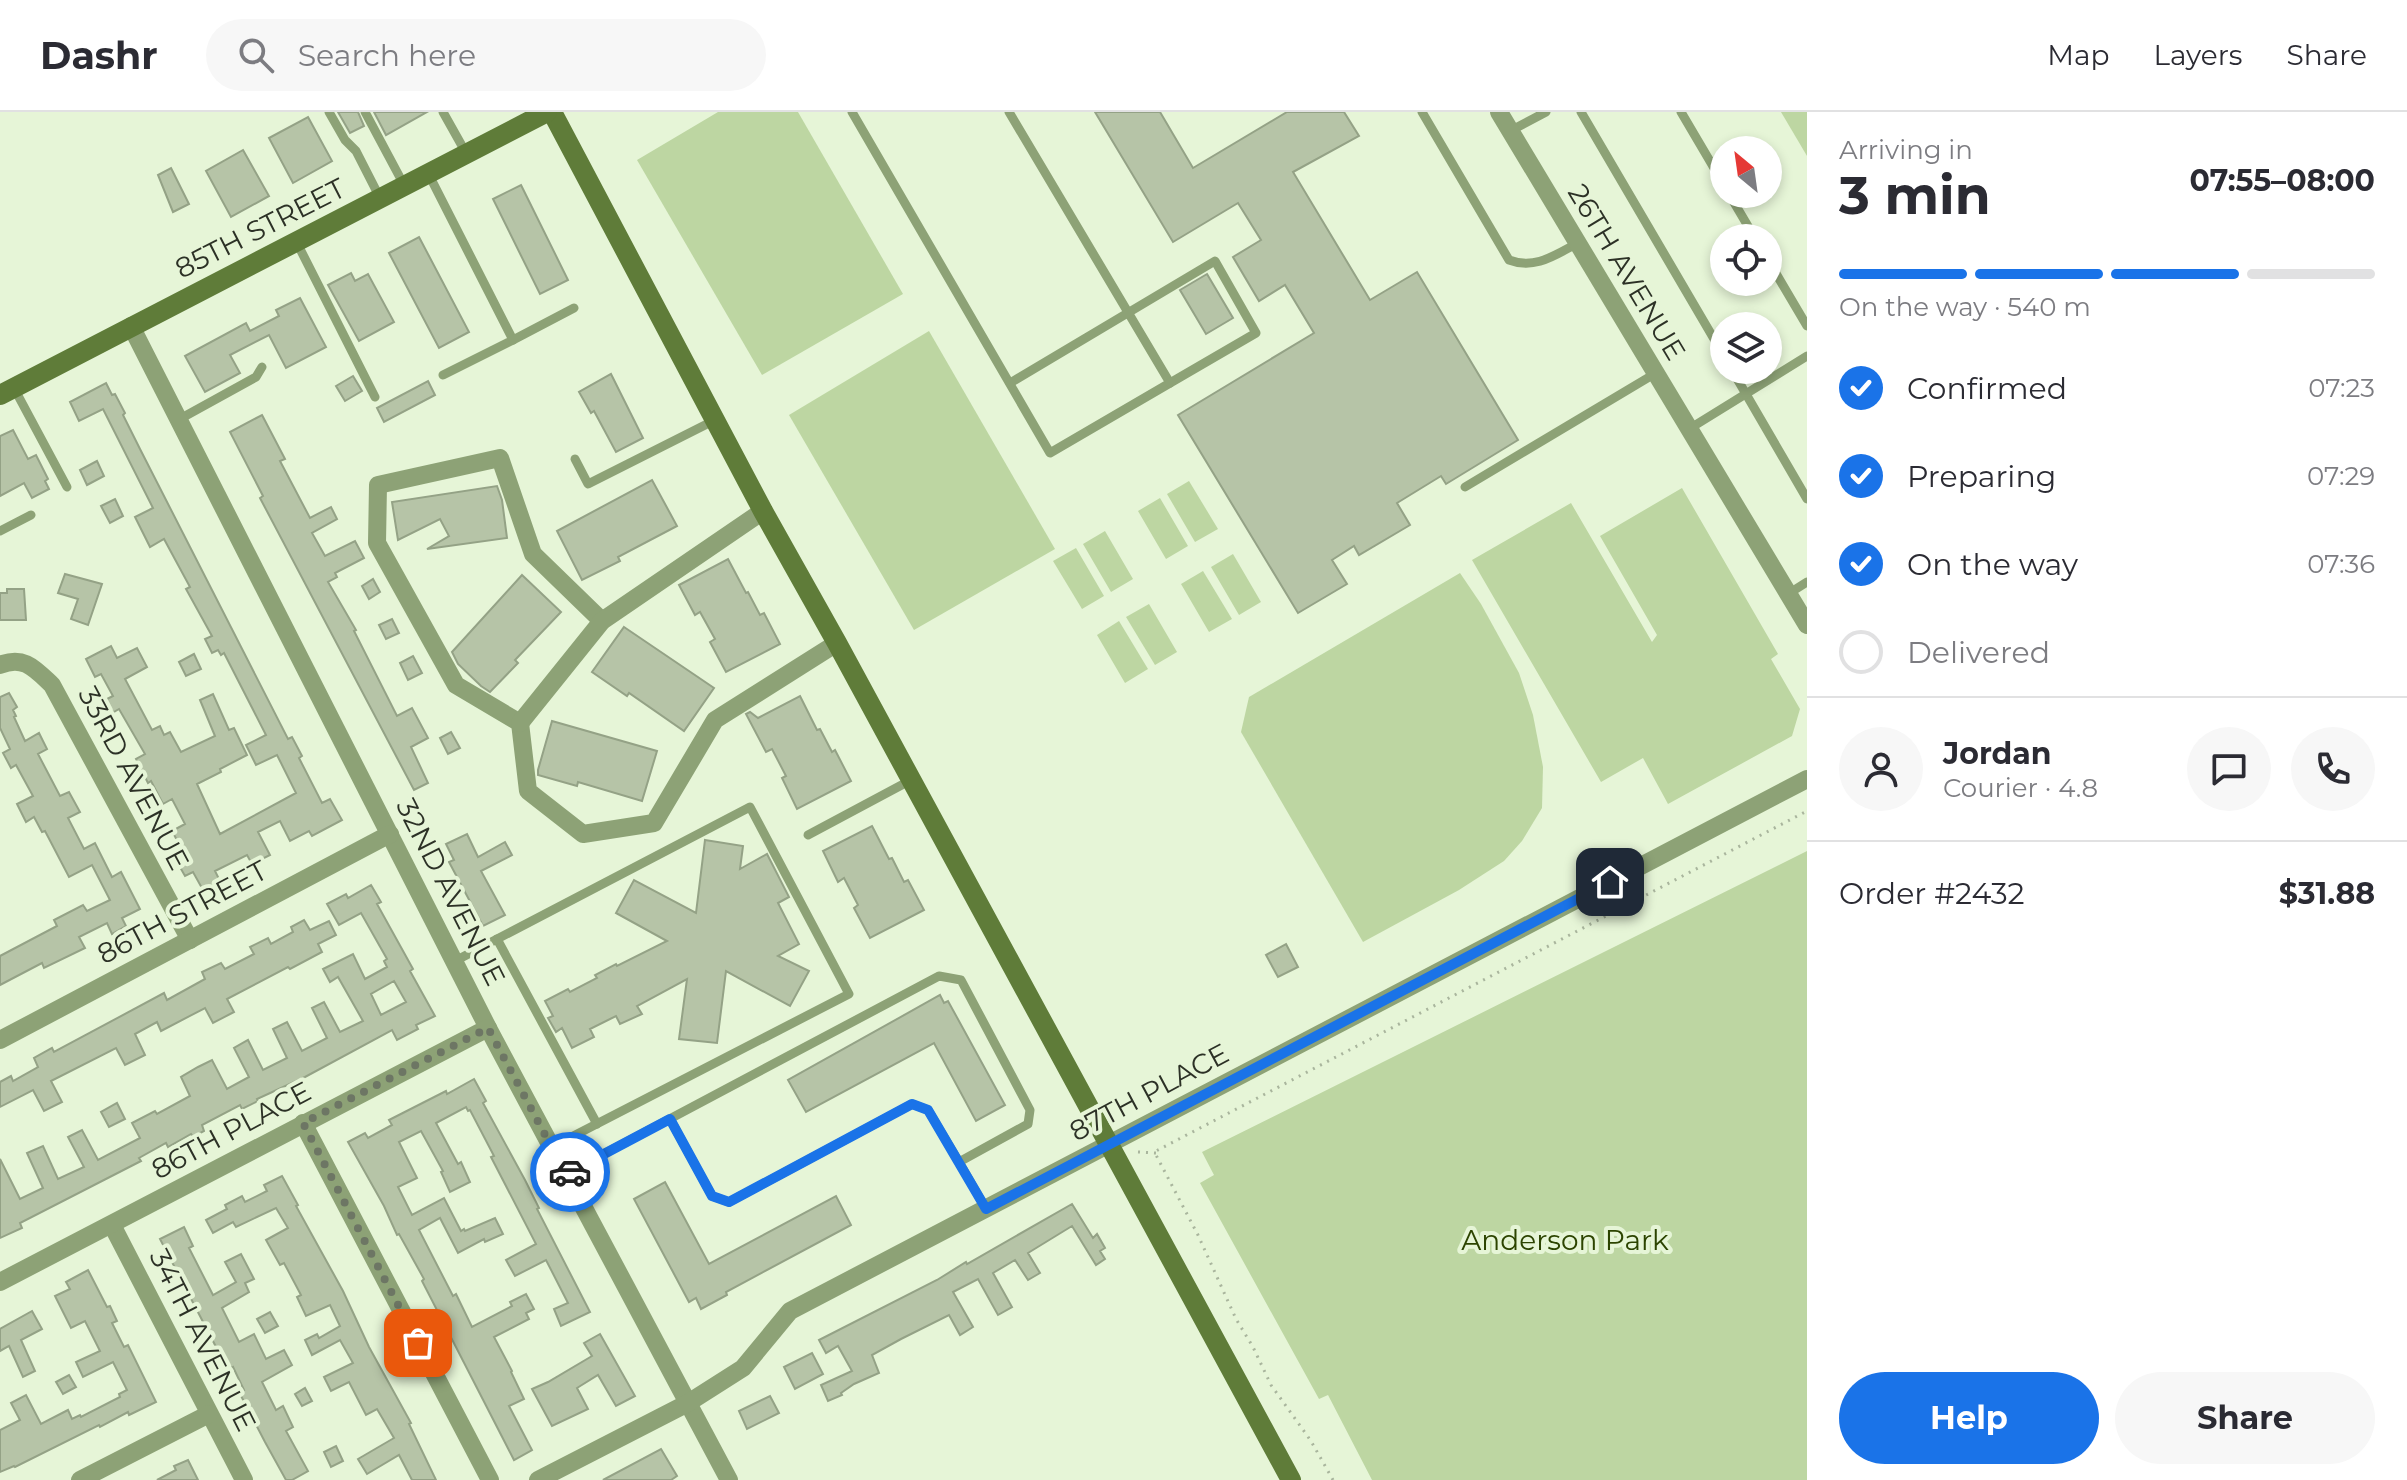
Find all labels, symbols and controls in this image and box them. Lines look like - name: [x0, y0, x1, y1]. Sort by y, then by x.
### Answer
- search box: [206, 19, 766, 91]
- text: Dashr: [40, 32, 158, 79]
- icon: search: [234, 33, 278, 77]
- text: Search here: [298, 37, 476, 74]
- text: Map: [2047, 38, 2110, 72]
- text: Layers: [2154, 38, 2243, 72]
- text: Share: [2287, 38, 2367, 72]
- text: Arriving in: [1839, 134, 1973, 166]
- north arrow: [1710, 136, 1782, 208]
- map controls: [1710, 136, 1782, 384]
- text: 07:55–08:00: [2189, 162, 2375, 199]
- text: 3 min: [1839, 164, 1991, 227]
- street label: 85TH STREET: [169, 171, 351, 285]
- street label: 26TH AVENUE: [1561, 178, 1693, 366]
- button: locate: [1710, 224, 1782, 296]
- text: On the way · 540 m: [1839, 291, 2091, 323]
- button: layers: [1710, 312, 1782, 384]
- icon: check: [1839, 366, 1883, 410]
- text: Confirmed: [1907, 370, 2067, 407]
- text: 07:23: [2308, 372, 2375, 404]
- icon: check: [1839, 454, 1883, 498]
- text: Preparing: [1907, 458, 2056, 495]
- text: 07:29: [2307, 460, 2375, 492]
- icon: check: [1839, 542, 1883, 586]
- text: On the way: [1907, 546, 2078, 583]
- text: 07:36: [2307, 548, 2375, 580]
- text: Delivered: [1907, 634, 2050, 671]
- street label: 33RD AVENUE: [71, 681, 197, 875]
- button: person: [1839, 727, 1923, 811]
- button: chat: [2187, 727, 2271, 811]
- button: phone: [2291, 727, 2375, 811]
- text: Jordan: [1943, 735, 2052, 772]
- text: Courier · 4.8: [1943, 772, 2098, 804]
- street label: 32ND AVENUE: [389, 793, 513, 991]
- pin: [1576, 848, 1644, 916]
- street label: 86TH STREET: [91, 853, 273, 971]
- icon: home: [1588, 860, 1632, 904]
- text: Order #2432: [1839, 875, 2025, 912]
- text: $31.88: [2279, 875, 2375, 912]
- street label: 87TH PLACE: [1064, 1036, 1234, 1148]
- street label: 86TH PLACE: [146, 1074, 316, 1186]
- courier: [530, 1132, 610, 1212]
- icon: car: [548, 1150, 592, 1194]
- park label: Anderson Park: [1461, 1223, 1669, 1257]
- street label: 34TH AVENUE: [143, 1243, 263, 1437]
- pin: [384, 1309, 452, 1377]
- icon: bag: [396, 1321, 440, 1365]
- button: Help: [1839, 1372, 2099, 1464]
- button: Share: [2115, 1372, 2375, 1464]

